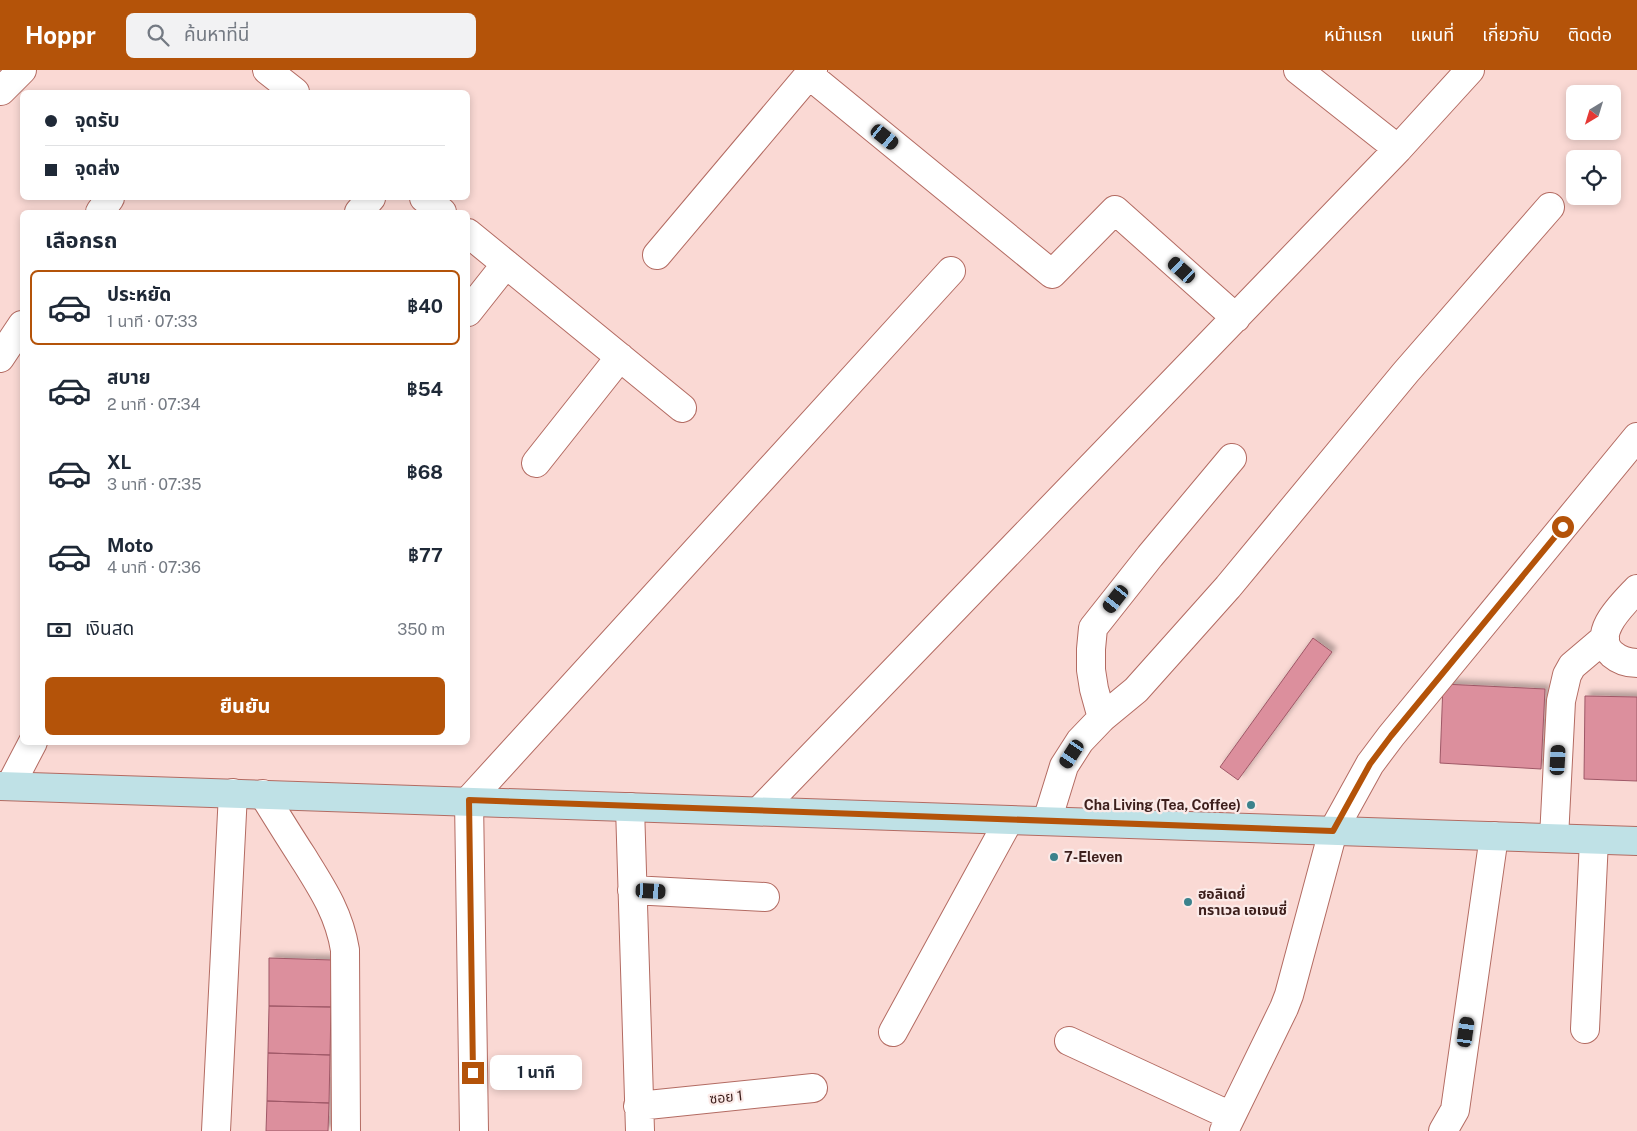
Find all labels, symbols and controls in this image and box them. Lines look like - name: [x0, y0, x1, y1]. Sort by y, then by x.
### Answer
- search box: [126, 13, 476, 58]
- text: Hoppr: [25, 21, 96, 49]
- icon: search: [144, 21, 172, 49]
- text: ค้นหาที่นี่: [184, 23, 249, 45]
- text: หน้าแรก: [1324, 24, 1382, 45]
- text: แผนที่: [1410, 24, 1454, 45]
- text: เกี่ยวกับ: [1482, 24, 1540, 45]
- text: ติดต่อ: [1568, 24, 1612, 45]
- north arrow: [1566, 85, 1621, 140]
- map controls: [1566, 85, 1621, 205]
- text: จุดรับ: [75, 109, 120, 131]
- car: [868, 122, 901, 152]
- button: locate: [1566, 150, 1621, 205]
- text: จุดส่ง: [75, 157, 120, 179]
- text: เลือกรถ: [45, 227, 118, 253]
- car: [1165, 254, 1198, 286]
- text: ประหยัด: [107, 283, 171, 305]
- icon: car: [47, 285, 92, 330]
- text: ฿40: [407, 295, 443, 317]
- text: 1 นาที · 07:33: [107, 312, 198, 331]
- text: สบาย: [107, 366, 151, 388]
- icon: car: [47, 368, 92, 413]
- text: ฿54: [407, 378, 443, 400]
- text: 2 นาที · 07:34: [107, 395, 201, 414]
- icon: car: [47, 451, 92, 496]
- text: XL: [107, 451, 132, 473]
- text: ฿68: [407, 461, 443, 483]
- text: 3 นาที · 07:35: [107, 475, 201, 494]
- route start: [1552, 516, 1574, 538]
- icon: car: [47, 534, 92, 579]
- text: Moto: [107, 534, 153, 556]
- text: ฿77: [408, 544, 443, 566]
- text: 4 นาที · 07:36: [107, 558, 201, 577]
- car: [1100, 583, 1131, 615]
- icon: cash: [45, 616, 73, 644]
- text: เงินสด: [85, 617, 134, 639]
- text: 350 m: [397, 620, 445, 639]
- button: ยืนยัน: [45, 677, 445, 735]
- car: [1057, 737, 1086, 771]
- car: [1549, 745, 1566, 775]
- place label: Cha Living (Tea, Coffee): [1084, 797, 1241, 813]
- marker: Cha Living (Tea, Coffee): [1245, 799, 1257, 811]
- place label: 7-Eleven: [1064, 849, 1123, 865]
- marker: 7-Eleven: [1048, 851, 1060, 863]
- car: [635, 883, 666, 899]
- place label: ฮอลิเดย์่ ทราเวล เอเจนซี่: [1198, 884, 1287, 918]
- marker: ฮอลิเดย์่ ทราเวล เอเจนซี่: [1182, 896, 1194, 908]
- car: [1456, 1016, 1475, 1048]
- callout: 1 นาที: [490, 1056, 583, 1090]
- route end: [462, 1062, 484, 1084]
- text: 1 นาที: [517, 1063, 555, 1082]
- street label: ซอย 1: [709, 1087, 743, 1107]

